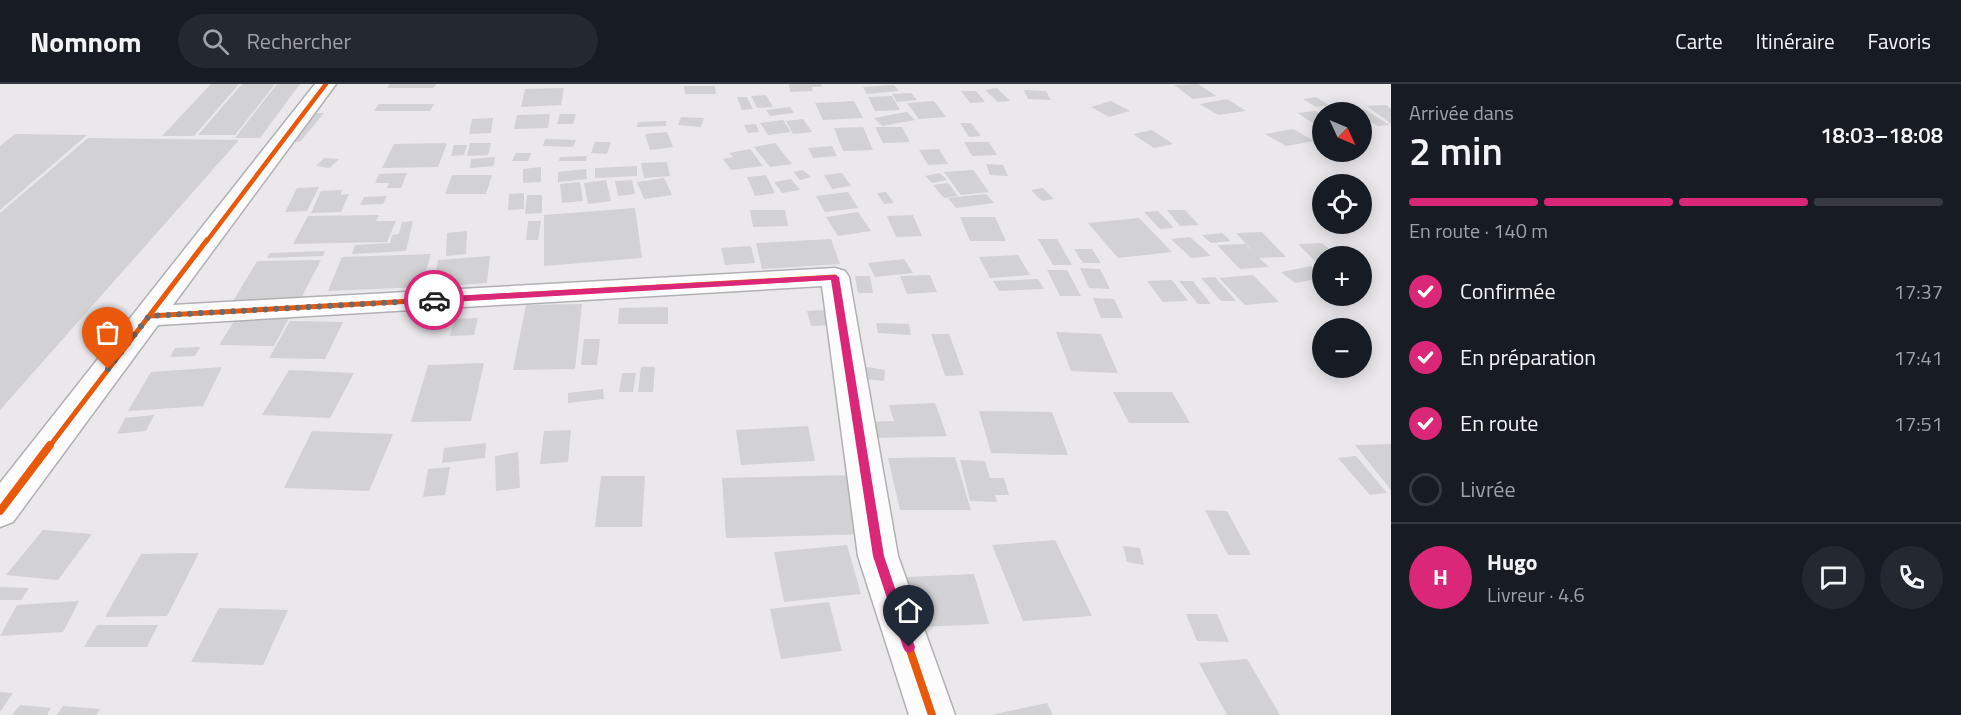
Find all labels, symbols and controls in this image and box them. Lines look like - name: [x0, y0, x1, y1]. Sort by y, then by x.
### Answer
- search box: [178, 14, 598, 68]
- text: Nomnom: [30, 20, 142, 63]
- text: Rechercher: [247, 24, 351, 58]
- icon: search: [199, 25, 232, 58]
- text: Carte: [1675, 25, 1723, 57]
- text: Itinéraire: [1756, 25, 1835, 57]
- text: Favoris: [1868, 25, 1931, 57]
- text: Arrivée dans: [1409, 97, 1514, 128]
- north arrow: [1312, 102, 1372, 162]
- map controls: [1312, 102, 1372, 378]
- text: 18:03–18:08: [1820, 118, 1943, 152]
- text: 2 min: [1409, 121, 1503, 180]
- button: locate: [1312, 174, 1372, 234]
- text: En route · 140 m: [1409, 215, 1548, 246]
- button: +: [1312, 246, 1372, 306]
- courier: [404, 270, 464, 330]
- text: Confirmée: [1460, 274, 1556, 308]
- icon: check: [1409, 275, 1442, 308]
- text: 17:37: [1894, 276, 1943, 307]
- icon: car: [418, 284, 451, 317]
- pin: [82, 307, 133, 369]
- icon: bag: [91, 316, 124, 349]
- button: −: [1312, 318, 1372, 378]
- text: En préparation: [1460, 340, 1596, 374]
- icon: check: [1409, 341, 1442, 374]
- text: 17:41: [1894, 342, 1943, 373]
- text: En route: [1460, 406, 1538, 440]
- icon: check: [1409, 407, 1442, 440]
- text: 17:51: [1894, 408, 1943, 439]
- text: Livrée: [1460, 472, 1516, 506]
- text: Hugo: [1487, 545, 1538, 579]
- button: chat: [1802, 546, 1865, 609]
- button: phone: [1880, 546, 1943, 609]
- text: H: [1433, 560, 1448, 594]
- text: Livreur · 4.6: [1487, 579, 1585, 610]
- pin: [883, 585, 934, 647]
- icon: home: [892, 594, 925, 627]

